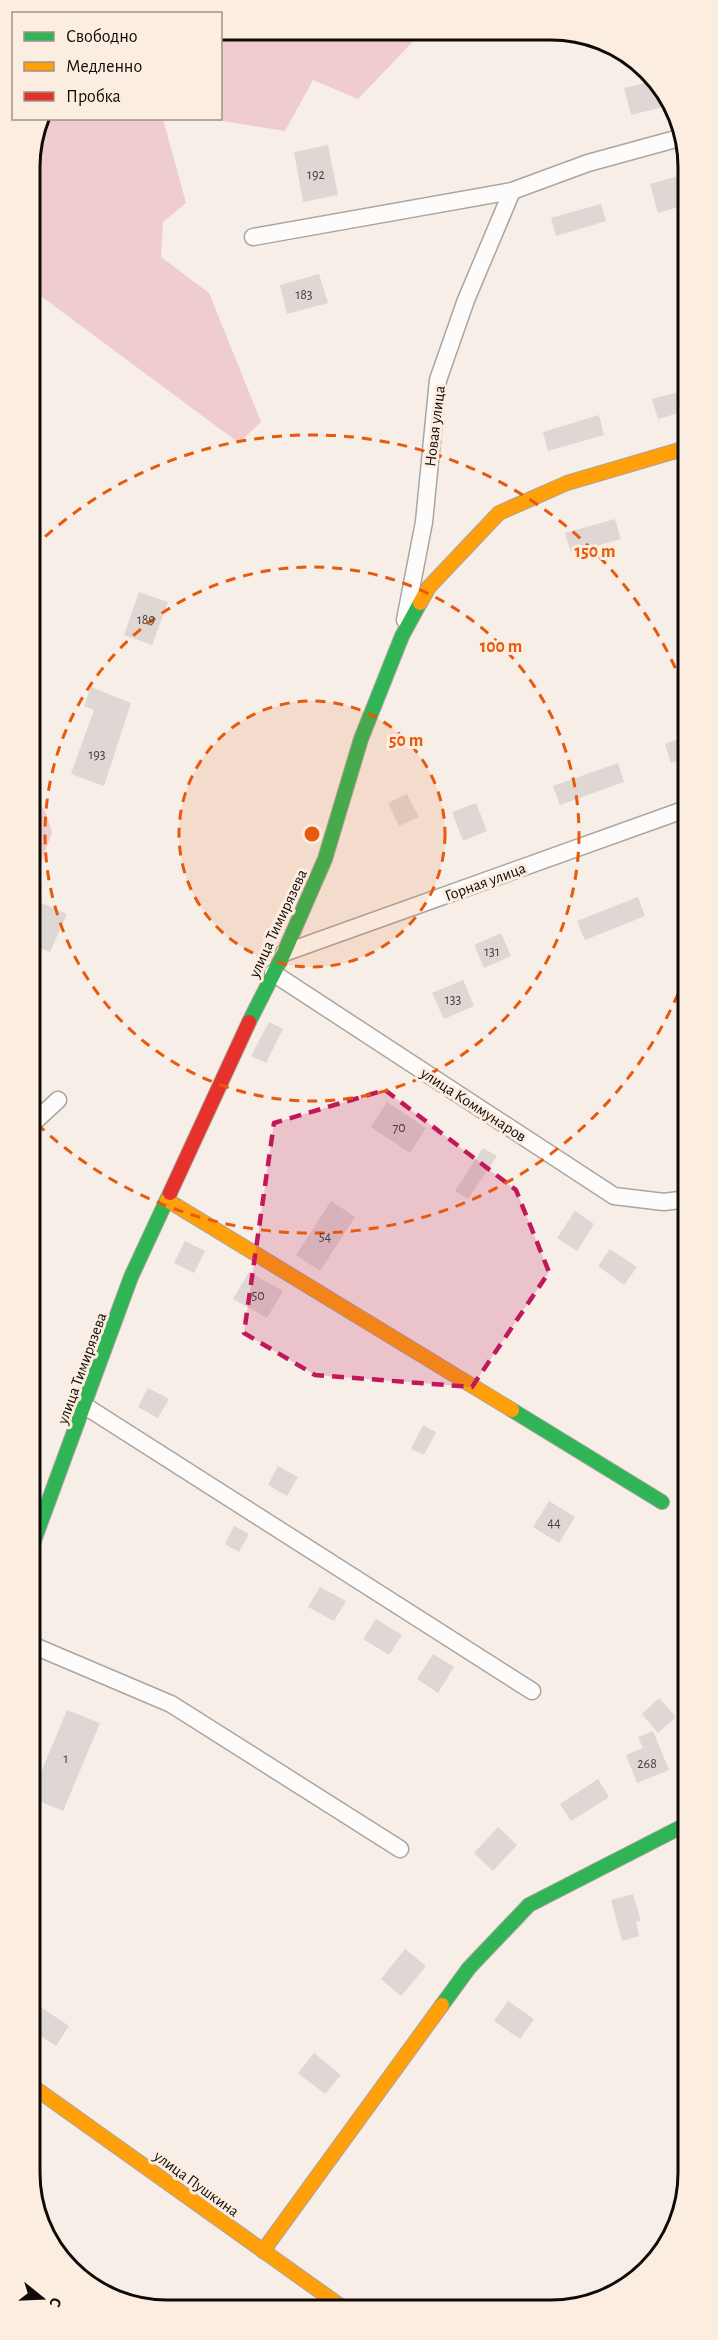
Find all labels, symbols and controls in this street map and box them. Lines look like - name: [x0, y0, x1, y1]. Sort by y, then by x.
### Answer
- legend: [12, 12, 222, 120]
- text: Свободно: [66, 27, 138, 46]
- text: Медленно: [66, 58, 142, 76]
- text: Пробка: [66, 87, 121, 106]
- house number: 192: [307, 168, 325, 182]
- house number: 183: [295, 288, 313, 302]
- street label: Новая улица: [422, 385, 449, 468]
- text: 150 m: [575, 543, 615, 561]
- house number: 189: [137, 613, 155, 627]
- text: 100 m: [480, 638, 522, 656]
- text: 50 m: [389, 732, 423, 750]
- house number: 193: [88, 748, 106, 762]
- centre of rings: [302, 824, 322, 844]
- street label: Горная улица: [443, 860, 528, 905]
- street label: улица Тимирязева: [245, 867, 311, 981]
- house number: 131: [484, 945, 500, 959]
- house number: 133: [445, 993, 461, 1007]
- street label: улица Коммунаров: [416, 1064, 529, 1146]
- house number: 70: [392, 1121, 406, 1135]
- house number: 54: [319, 1230, 332, 1244]
- house number: 50: [251, 1289, 265, 1303]
- street label: улица Тимирязева: [54, 1310, 110, 1428]
- house number: 44: [547, 1516, 561, 1530]
- house number: 1: [64, 1752, 68, 1766]
- house number: 268: [637, 1757, 657, 1771]
- street label: улица Пушкина: [150, 2147, 242, 2221]
- north arrow: [12, 2268, 72, 2328]
- text: С: [46, 2296, 64, 2309]

